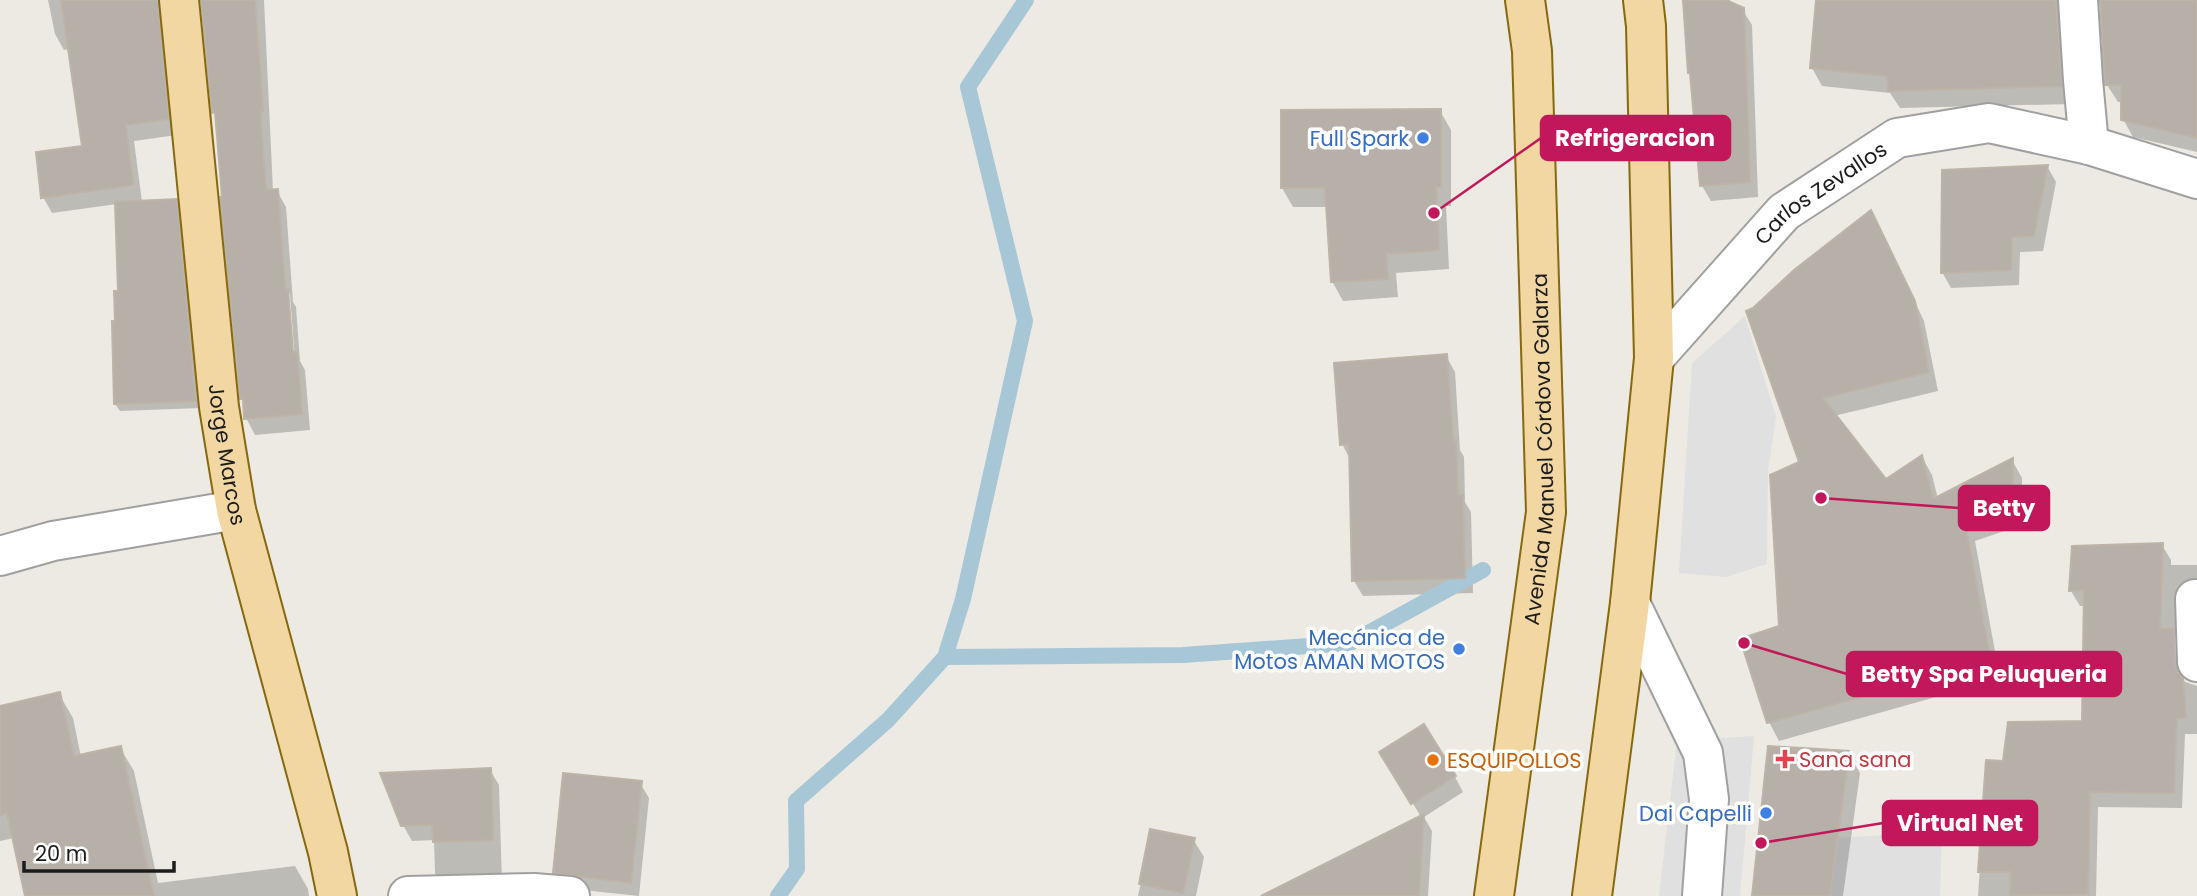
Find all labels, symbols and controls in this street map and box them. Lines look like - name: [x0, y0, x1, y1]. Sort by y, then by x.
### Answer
- callout: Refrigeracion: [1541, 116, 1730, 160]
- text: Refrigeracion: [1555, 122, 1715, 154]
- place label: Full Spark: [1310, 124, 1409, 153]
- marker: Full Spark: [1415, 130, 1431, 146]
- street label: Carlos Zevallos: [1747, 134, 1892, 251]
- street label: Avenida Manuel Córdova Galarza: [1516, 273, 1561, 627]
- street label: Jorge Marcos: [202, 382, 254, 528]
- callout: Betty: [1959, 486, 2049, 530]
- text: Betty: [1973, 492, 2036, 524]
- place label: Mecánica de Motos AMAN MOTOS: [1234, 623, 1445, 676]
- marker: Mecánica de Motos AMAN MOTOS: [1451, 641, 1467, 657]
- callout: Betty Spa Peluqueria: [1847, 652, 2121, 696]
- text: Betty Spa Peluqueria: [1861, 658, 2107, 690]
- place label: Sana sana: [1799, 745, 1912, 774]
- place label: ESQUIPOLLOS: [1447, 746, 1582, 775]
- marker: Sana sana: [1777, 751, 1793, 767]
- marker: ESQUIPOLLOS: [1425, 752, 1441, 768]
- place label: Dai Capelli: [1639, 799, 1752, 828]
- callout: Virtual Net: [1883, 801, 2037, 845]
- marker: Dai Capelli: [1758, 805, 1774, 821]
- text: Virtual Net: [1897, 807, 2023, 839]
- scale bar: [24, 830, 175, 874]
- text: 20 m: [35, 839, 88, 868]

